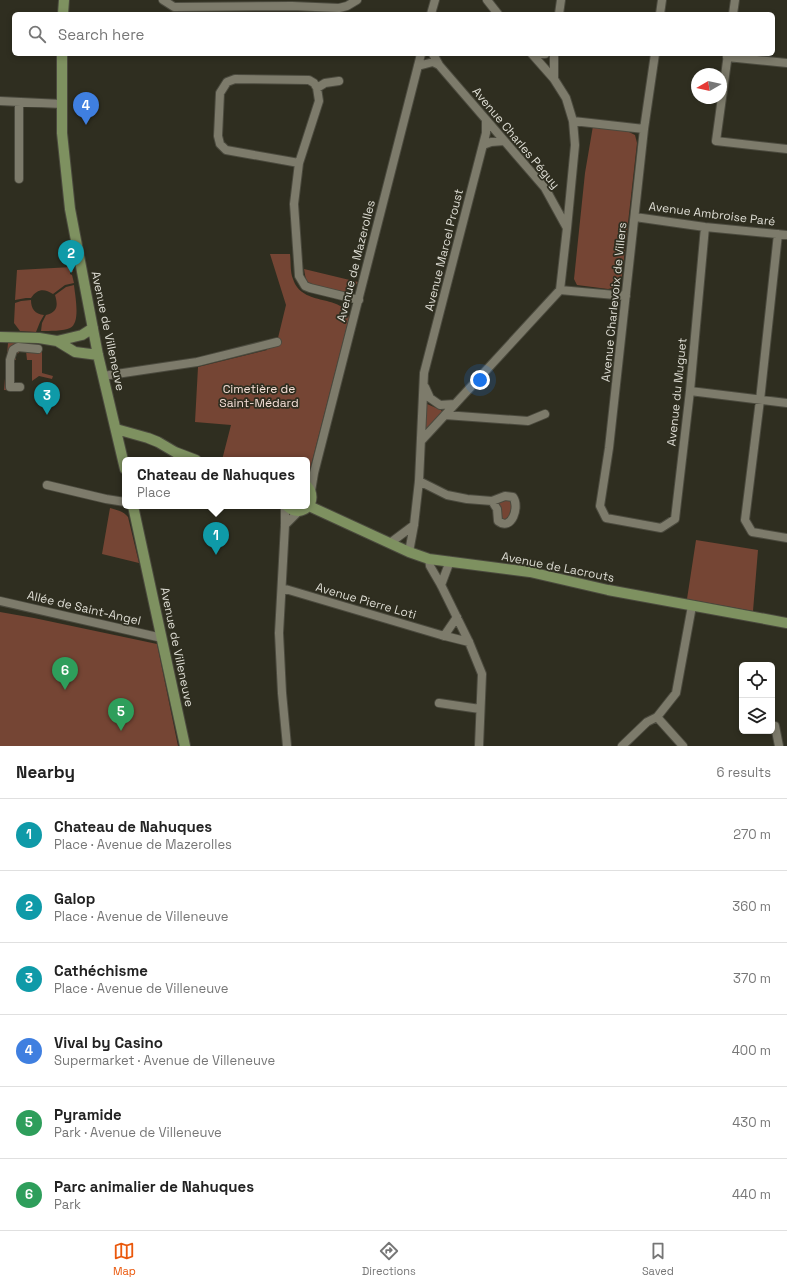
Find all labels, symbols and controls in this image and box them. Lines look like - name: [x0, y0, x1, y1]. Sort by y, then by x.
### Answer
- search box: [12, 12, 775, 56]
- icon: search: [26, 23, 48, 45]
- text: Search here: [58, 25, 144, 44]
- north arrow: [691, 68, 727, 104]
- street label: Avenue Charles Péguy: [469, 84, 563, 192]
- pin: 4: [73, 92, 99, 125]
- street label: Avenue Marcel Proust: [421, 187, 467, 313]
- street label: Avenue Ambroise Paré: [648, 198, 776, 230]
- street label: Avenue de Mazerolles: [333, 199, 379, 323]
- street label: Avenue Charlevoix de Villers: [598, 221, 630, 383]
- pin: 2: [58, 240, 84, 273]
- street label: Avenue de Villeneuve: [88, 270, 128, 392]
- street label: Avenue du Muguet: [663, 337, 691, 447]
- your location: [470, 370, 490, 390]
- park label: Cimetière de Saint-Médard: [219, 381, 299, 411]
- pin: 3: [34, 382, 60, 415]
- popup: [122, 457, 310, 509]
- text: Chateau de Nahuques: [137, 465, 295, 484]
- text: Place: [137, 484, 171, 501]
- pin: 1: [203, 522, 229, 555]
- street label: Avenue de Lacrouts: [500, 548, 616, 586]
- street label: Avenue Pierre Loti: [314, 579, 418, 623]
- street label: Avenue de Villeneuve: [157, 586, 197, 708]
- street label: Allée de Saint-Angel: [26, 587, 142, 629]
- pin: 6: [52, 657, 78, 690]
- map controls: [739, 662, 775, 734]
- button: locate: [739, 662, 775, 698]
- pin: 5: [108, 698, 134, 731]
- button: layers: [739, 698, 775, 734]
- text: Nearby: [16, 761, 75, 783]
- text: 6 results: [717, 764, 771, 781]
- text: Chateau de Nahuques: [54, 817, 212, 836]
- text: 1: [26, 826, 32, 843]
- text: 270 m: [733, 826, 771, 843]
- text: Place · Avenue de Mazerolles: [54, 836, 232, 853]
- text: Galop: [54, 889, 95, 908]
- text: 2: [25, 898, 33, 915]
- text: 360 m: [732, 898, 771, 915]
- text: Place · Avenue de Villeneuve: [54, 908, 229, 925]
- text: Cathéchisme: [54, 961, 148, 980]
- text: 3: [25, 970, 33, 987]
- text: 370 m: [733, 970, 771, 987]
- text: Place · Avenue de Villeneuve: [54, 980, 229, 997]
- text: Vival by Casino: [54, 1033, 163, 1052]
- text: 4: [25, 1042, 33, 1059]
- text: 400 m: [732, 1042, 771, 1059]
- text: Supermarket · Avenue de Villeneuve: [54, 1052, 275, 1069]
- text: Pyramide: [54, 1105, 122, 1124]
- text: 5: [25, 1114, 33, 1131]
- text: 430 m: [732, 1114, 771, 1131]
- text: Park · Avenue de Villeneuve: [54, 1124, 222, 1141]
- text: Parc animalier de Nahuques: [54, 1177, 254, 1196]
- text: 6: [25, 1186, 33, 1203]
- text: 440 m: [732, 1186, 771, 1203]
- text: Park: [54, 1196, 81, 1213]
- tab: Map: [113, 1240, 136, 1278]
- tab: Directions: [362, 1240, 416, 1278]
- tab: Saved: [642, 1240, 674, 1278]

